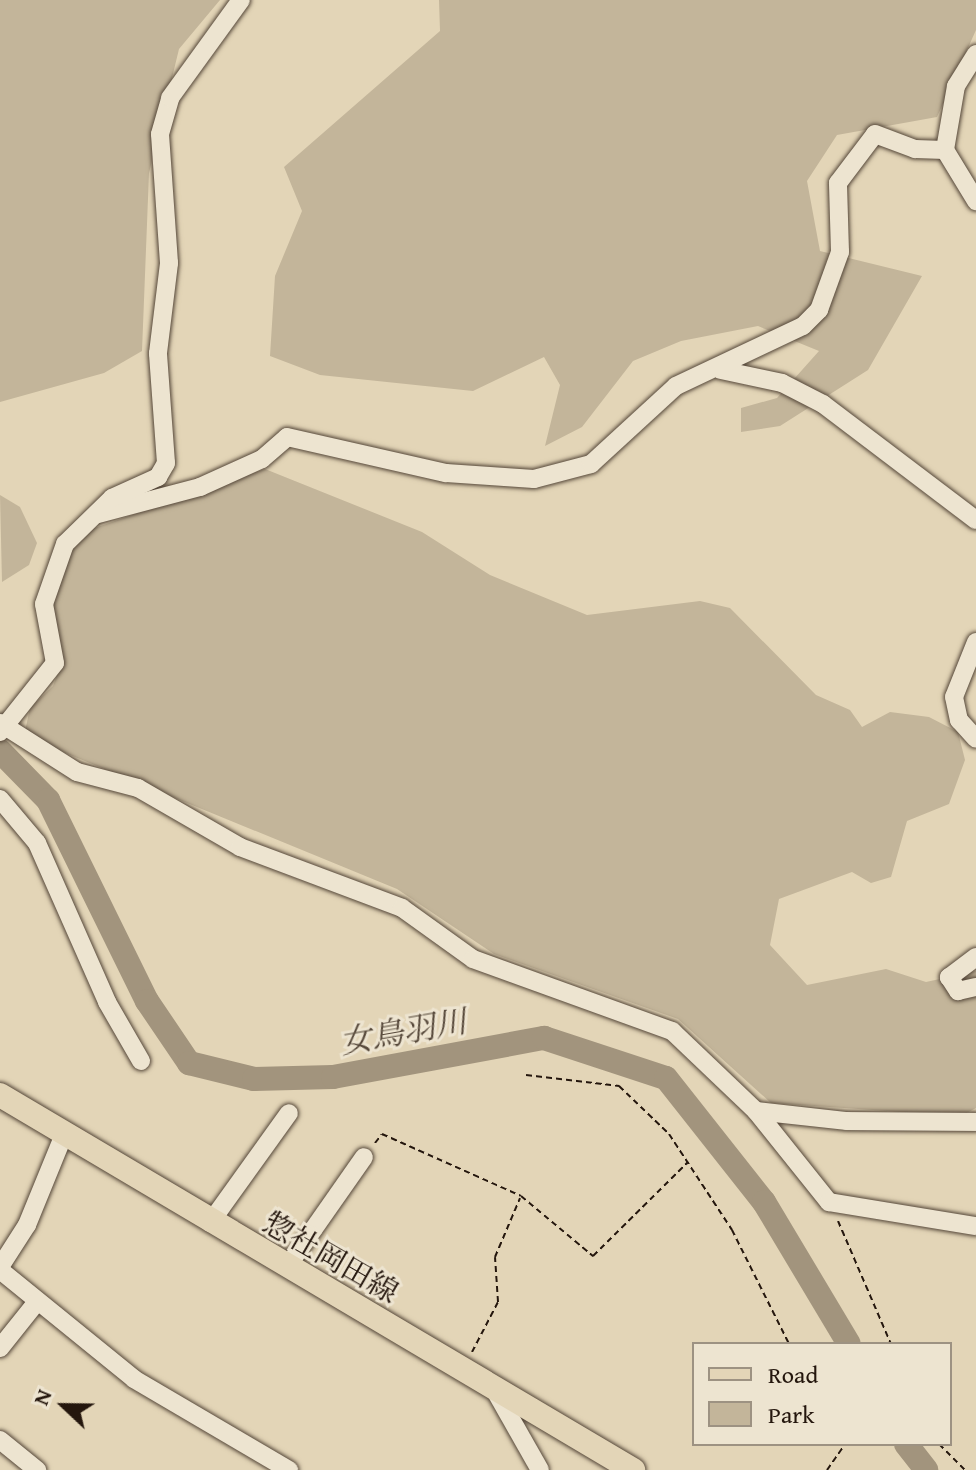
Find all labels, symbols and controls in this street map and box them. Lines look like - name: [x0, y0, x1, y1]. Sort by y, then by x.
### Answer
- water label: 女鳥羽川: [337, 1002, 469, 1062]
- street label: 惣社岡田線: [257, 1204, 405, 1310]
- legend: [692, 1342, 952, 1446]
- text: Road: [768, 1357, 818, 1392]
- north arrow: [24, 1366, 104, 1446]
- text: N: [24, 1384, 59, 1410]
- text: Park: [768, 1397, 814, 1432]

